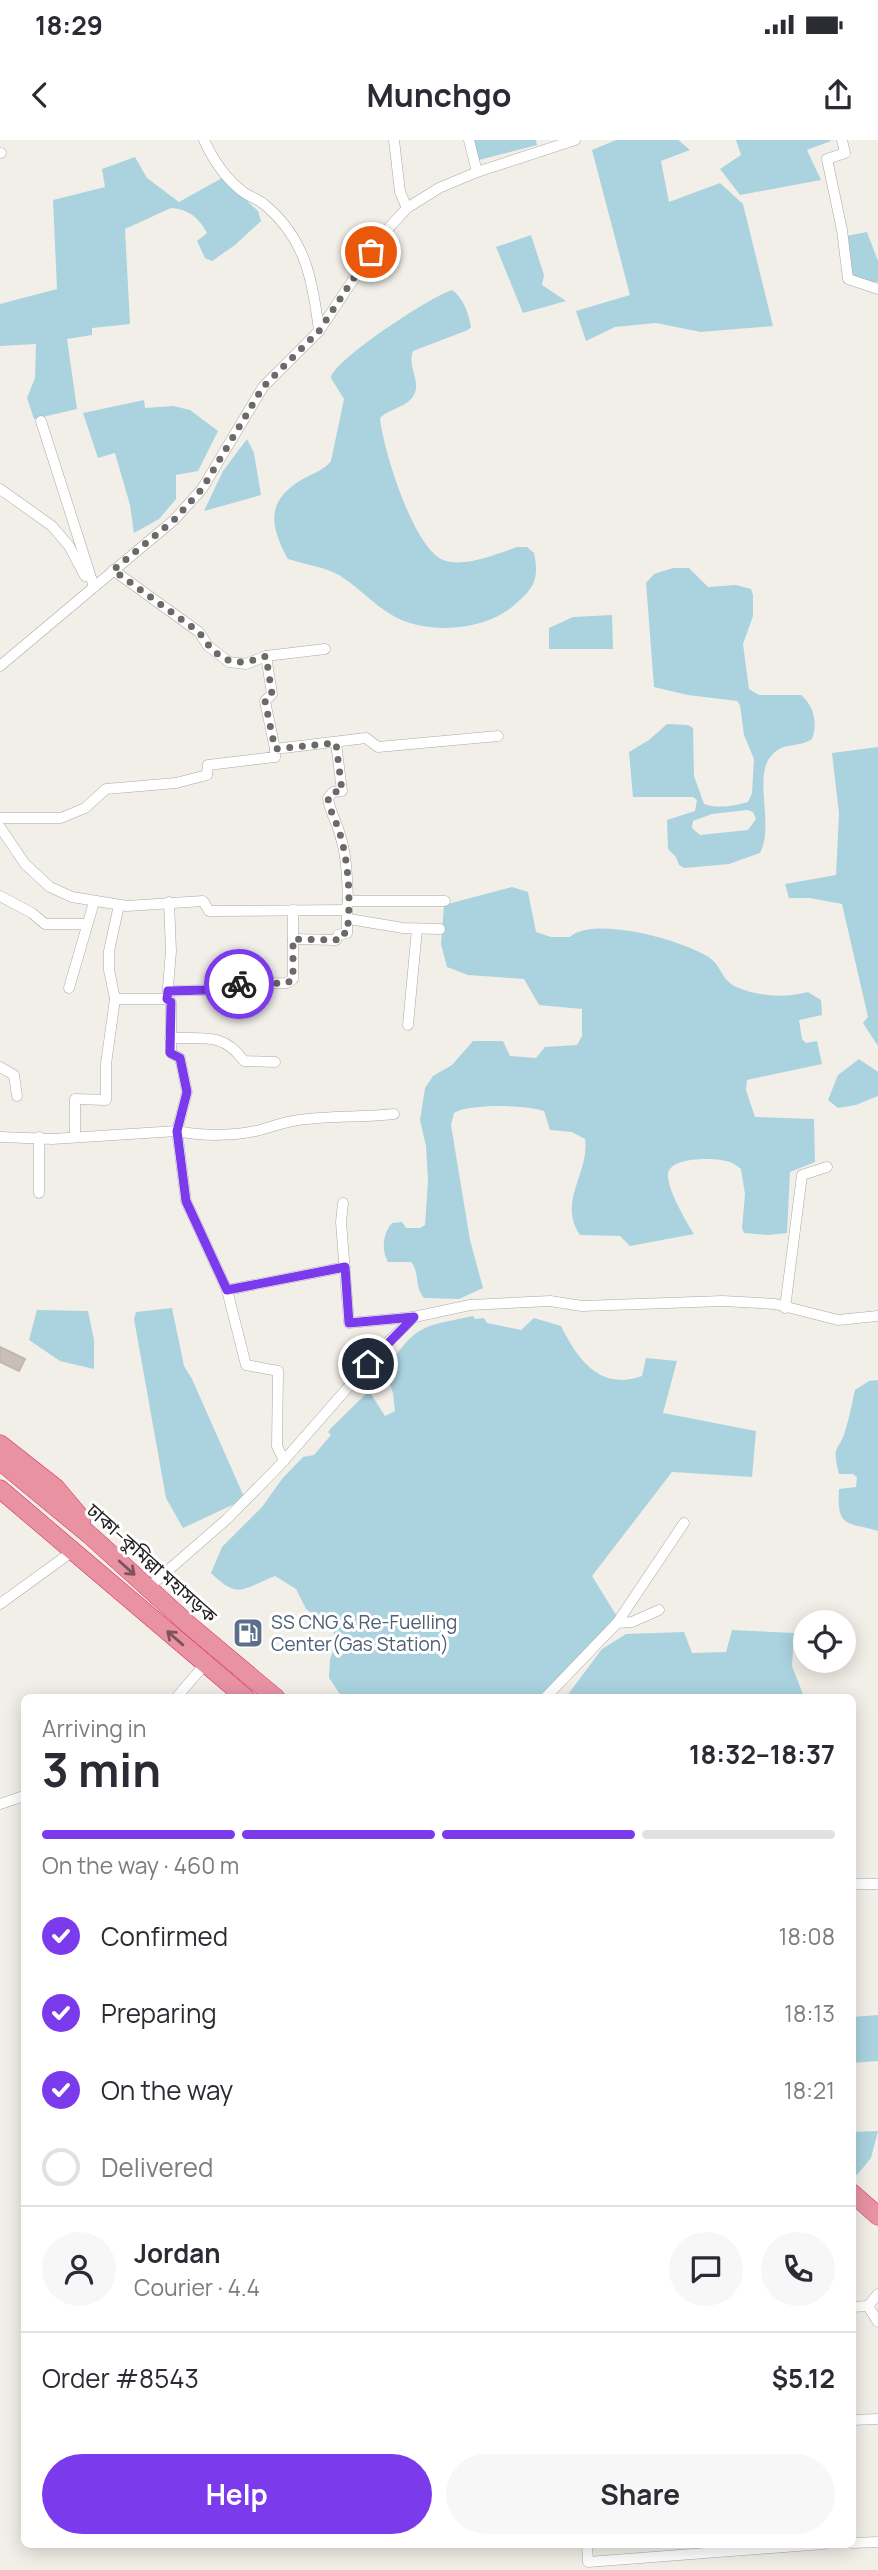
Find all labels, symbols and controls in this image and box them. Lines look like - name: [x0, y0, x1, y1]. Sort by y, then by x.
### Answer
- text: 18:29: [35, 7, 103, 43]
- text: Munchgo: [366, 73, 512, 117]
- icon: back: [21, 76, 59, 114]
- icon: share: [819, 76, 857, 114]
- pin: [341, 222, 401, 282]
- icon: bag: [352, 233, 390, 271]
- courier: [204, 949, 274, 1019]
- icon: bike: [220, 965, 258, 1003]
- pin: [338, 1334, 398, 1394]
- icon: home: [349, 1345, 387, 1383]
- street label: ঢাকা–কুমিল্লা মহাসড়ক: [80, 1497, 223, 1629]
- one-way arrow: [118, 1560, 136, 1576]
- place label: SS CNG & Re-Fuelling Center(Gas Station): [271, 1609, 457, 1657]
- map controls: [793, 1610, 856, 1673]
- button: locate: [793, 1610, 856, 1673]
- fuel station icon: SS CNG & Re-Fuelling Center(Gas Station): [231, 1616, 265, 1650]
- one-way arrow: [167, 1630, 185, 1646]
- text: Arriving in: [42, 1712, 147, 1744]
- text: 18:32–18:37: [689, 1736, 835, 1772]
- text: 3 min: [42, 1738, 161, 1801]
- text: On the way · 460 m: [42, 1849, 239, 1881]
- icon: check: [42, 1917, 80, 1955]
- text: Confirmed: [101, 1918, 228, 1954]
- text: 18:08: [778, 1920, 835, 1952]
- icon: check: [42, 1994, 80, 2032]
- text: Preparing: [101, 1995, 217, 2031]
- text: 18:13: [784, 1997, 835, 2029]
- icon: check: [42, 2071, 80, 2109]
- text: On the way: [101, 2072, 233, 2108]
- text: 18:21: [784, 2074, 835, 2106]
- text: Delivered: [101, 2149, 213, 2185]
- button: person: [42, 2232, 116, 2306]
- button: chat: [669, 2232, 743, 2306]
- button: phone: [761, 2232, 835, 2306]
- text: Jordan: [134, 2235, 220, 2271]
- text: Courier · 4.4: [134, 2271, 260, 2303]
- text: Order #8543: [42, 2360, 199, 2396]
- text: $5.12: [772, 2360, 835, 2396]
- button: Help: [42, 2454, 432, 2534]
- button: Share: [446, 2454, 835, 2534]

